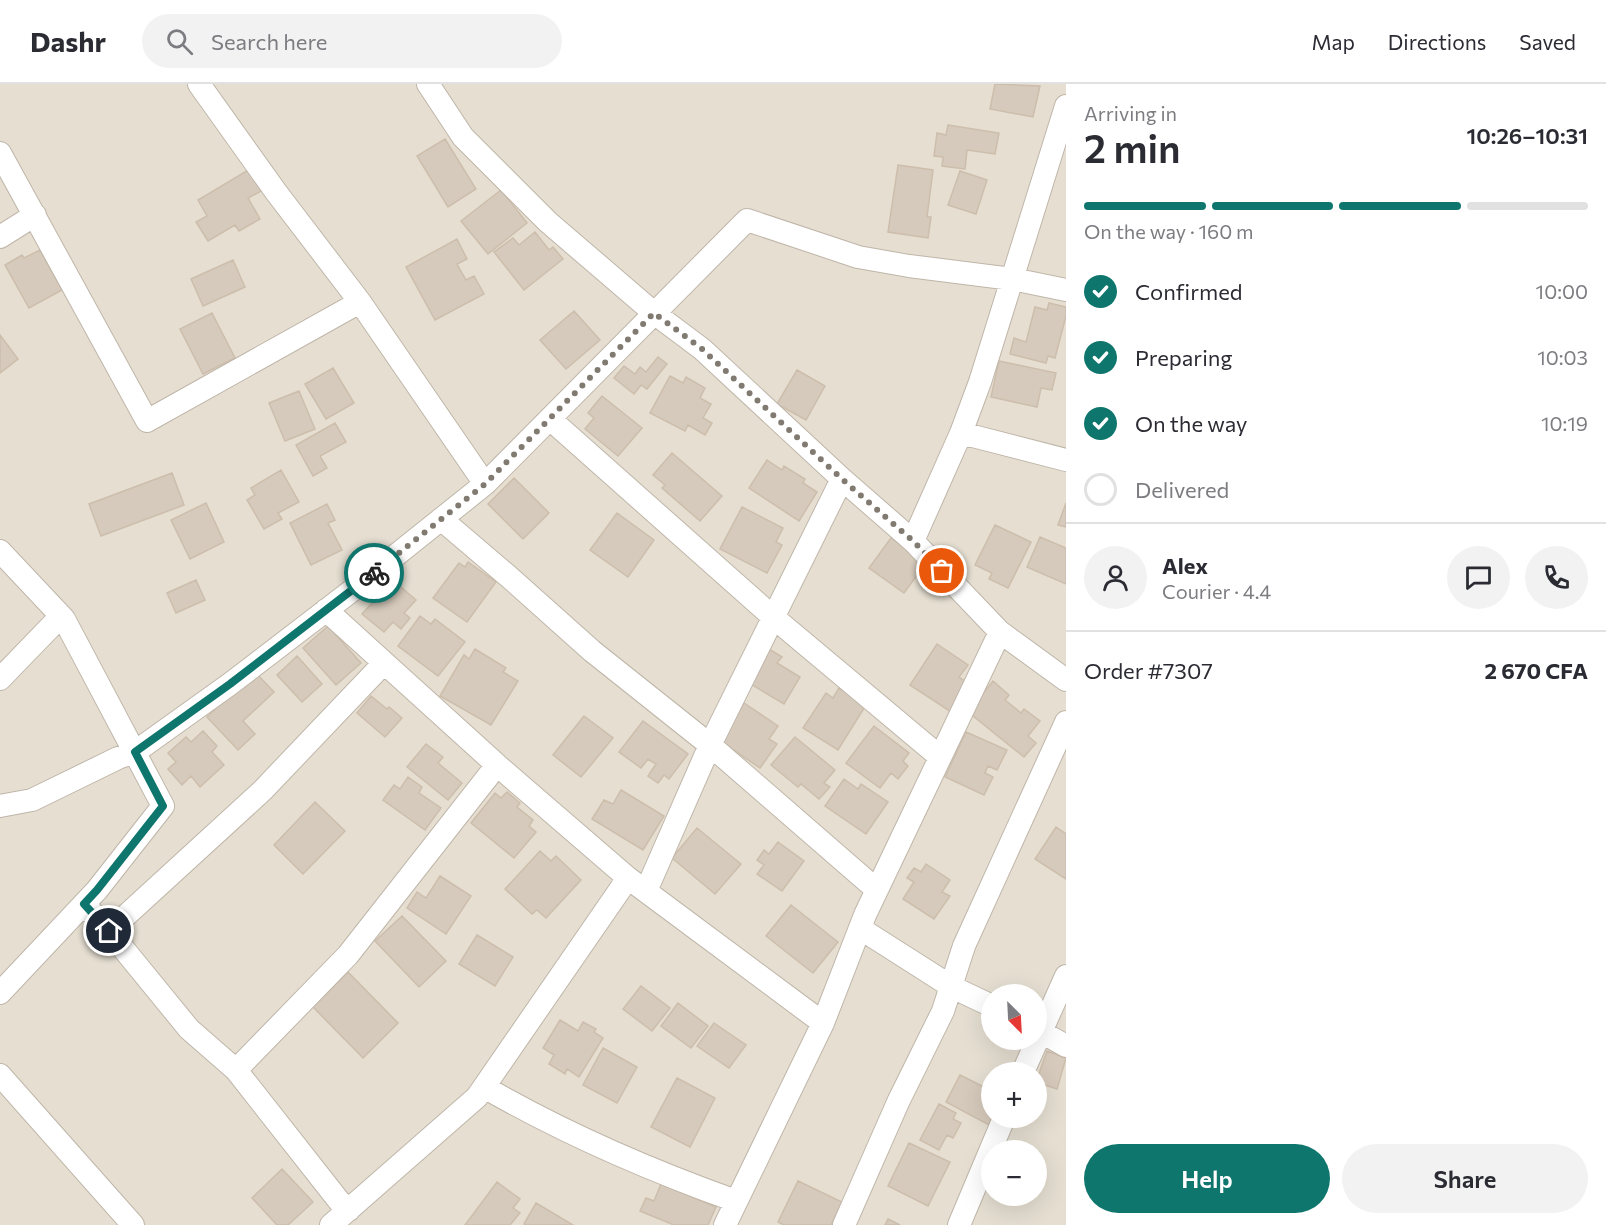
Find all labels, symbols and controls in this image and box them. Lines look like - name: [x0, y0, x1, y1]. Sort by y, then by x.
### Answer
- search box: [142, 14, 562, 68]
- text: Dashr: [30, 24, 106, 58]
- icon: search: [163, 25, 196, 58]
- text: Search here: [211, 28, 327, 55]
- text: Map: [1312, 29, 1355, 54]
- text: Directions: [1388, 29, 1486, 54]
- text: Saved: [1519, 29, 1576, 54]
- text: Arriving in: [1084, 101, 1177, 125]
- text: 10:26–10:31: [1467, 122, 1588, 149]
- text: 2 min: [1084, 123, 1181, 171]
- text: On the way · 160 m: [1084, 219, 1253, 243]
- icon: check: [1084, 275, 1117, 308]
- text: Confirmed: [1135, 278, 1242, 305]
- text: 10:00: [1536, 279, 1588, 303]
- icon: check: [1084, 341, 1117, 374]
- text: Preparing: [1135, 344, 1232, 371]
- text: 10:03: [1537, 345, 1588, 369]
- icon: check: [1084, 407, 1117, 440]
- text: On the way: [1135, 410, 1247, 437]
- text: 10:19: [1541, 411, 1588, 435]
- text: Delivered: [1135, 476, 1229, 503]
- courier: [344, 543, 404, 603]
- pin: [916, 545, 967, 596]
- button: person: [1084, 546, 1147, 609]
- button: chat: [1447, 546, 1510, 609]
- button: phone: [1525, 546, 1588, 609]
- text: Alex: [1162, 552, 1208, 579]
- icon: bag: [925, 554, 958, 587]
- icon: bike: [358, 557, 391, 590]
- text: Courier · 4.4: [1162, 579, 1271, 603]
- text: Order #7307: [1084, 657, 1213, 684]
- text: 2 670 CFA: [1484, 657, 1588, 684]
- pin: [83, 905, 134, 956]
- icon: home: [92, 914, 125, 947]
- north arrow: [981, 984, 1047, 1050]
- map controls: [981, 984, 1047, 1206]
- button: +: [981, 1062, 1047, 1128]
- button: −: [981, 1140, 1047, 1206]
- button: Help: [1084, 1144, 1330, 1213]
- button: Share: [1342, 1144, 1588, 1213]

